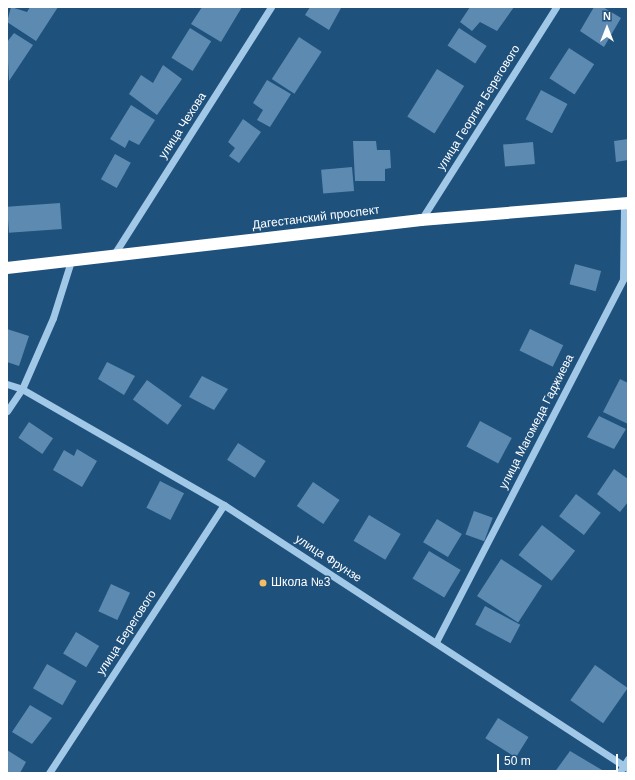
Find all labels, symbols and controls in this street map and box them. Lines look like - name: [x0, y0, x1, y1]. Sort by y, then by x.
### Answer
- north arrow: [587, 8, 627, 48]
- text: N: [603, 10, 611, 22]
- street label: улица Георгия Берегового: [434, 43, 524, 173]
- street label: улица Чехова: [156, 90, 210, 162]
- street label: Дагестанский проспект: [252, 203, 380, 233]
- street label: улица Магомеда Гаджиева: [497, 352, 577, 492]
- street label: улица Фрунзе: [292, 532, 364, 586]
- place label: Школа №3: [271, 576, 330, 590]
- marker: Школа №3: [258, 578, 268, 588]
- street label: улица Берегового: [94, 588, 160, 678]
- scale bar: [499, 746, 620, 772]
- text: 50 m: [504, 754, 531, 768]

